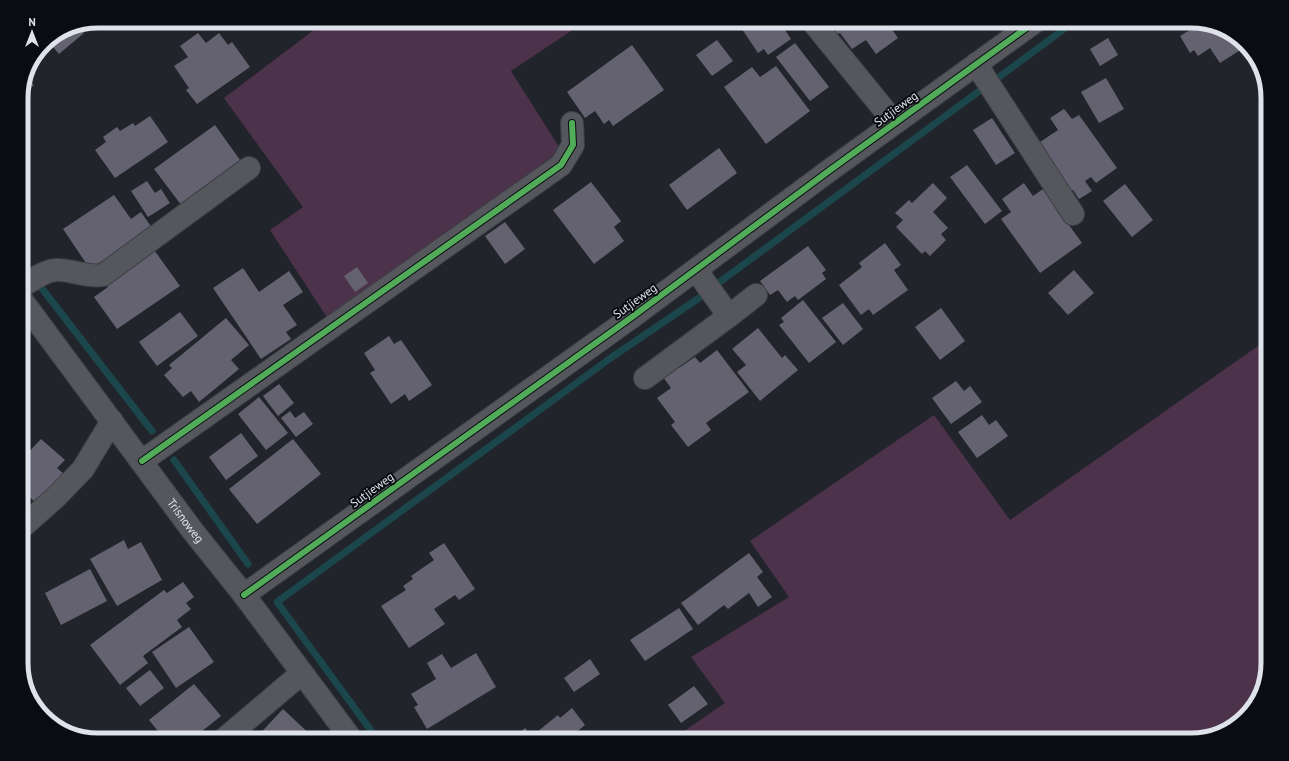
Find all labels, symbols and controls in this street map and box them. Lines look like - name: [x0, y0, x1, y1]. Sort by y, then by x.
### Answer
- north arrow: [12, 12, 52, 52]
- text: N: [28, 15, 36, 29]
- street label: Sutjieweg: [871, 88, 920, 129]
- street label: Sutjieweg: [610, 280, 659, 321]
- street label: Sutjieweg: [347, 469, 396, 510]
- street label: Trisnoweg: [164, 495, 207, 546]

